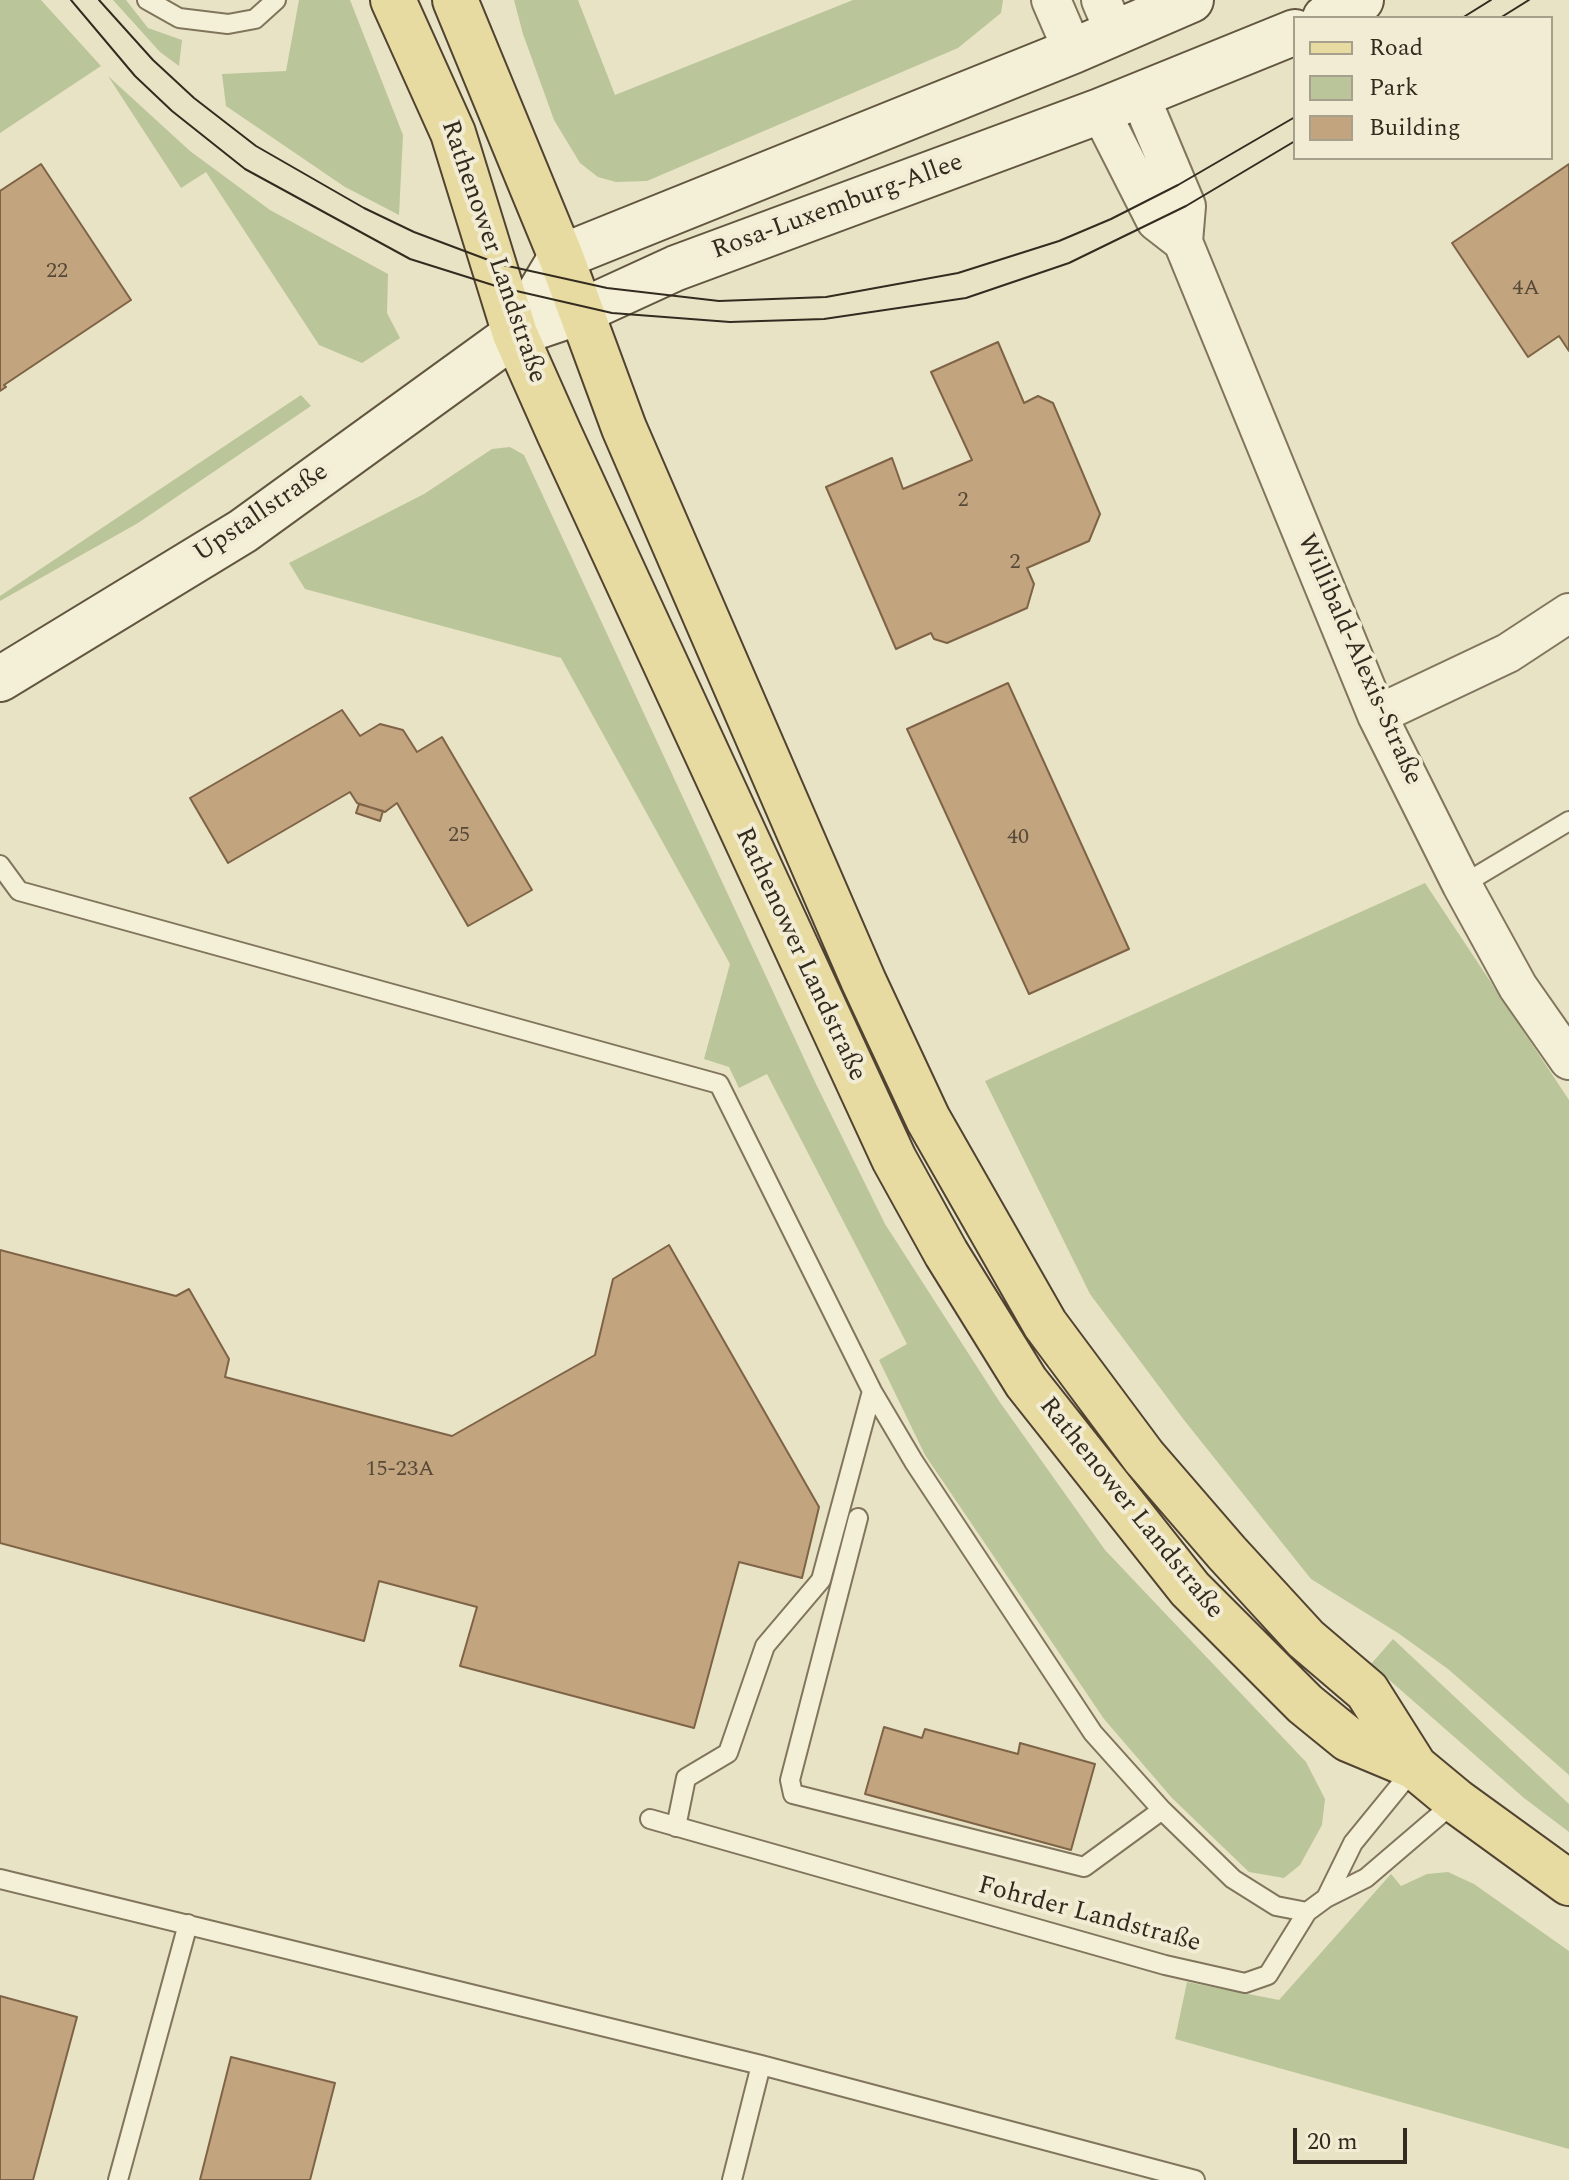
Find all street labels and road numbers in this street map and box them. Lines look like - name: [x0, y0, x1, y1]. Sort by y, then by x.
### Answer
- street label: Rathenower Landstraße: [432, 116, 552, 388]
- street label: Rosa-Luxemburg-Allee: [708, 148, 968, 268]
- street label: Upstallstraße: [189, 458, 335, 570]
- street label: Willibald-Alexis-Straße: [1289, 530, 1427, 790]
- street label: Rathenower Landstraße: [727, 823, 871, 1087]
- street label: Rathenower Landstraße: [1031, 1392, 1229, 1626]
- street label: Fohrder Landstraße: [974, 1871, 1204, 1961]

